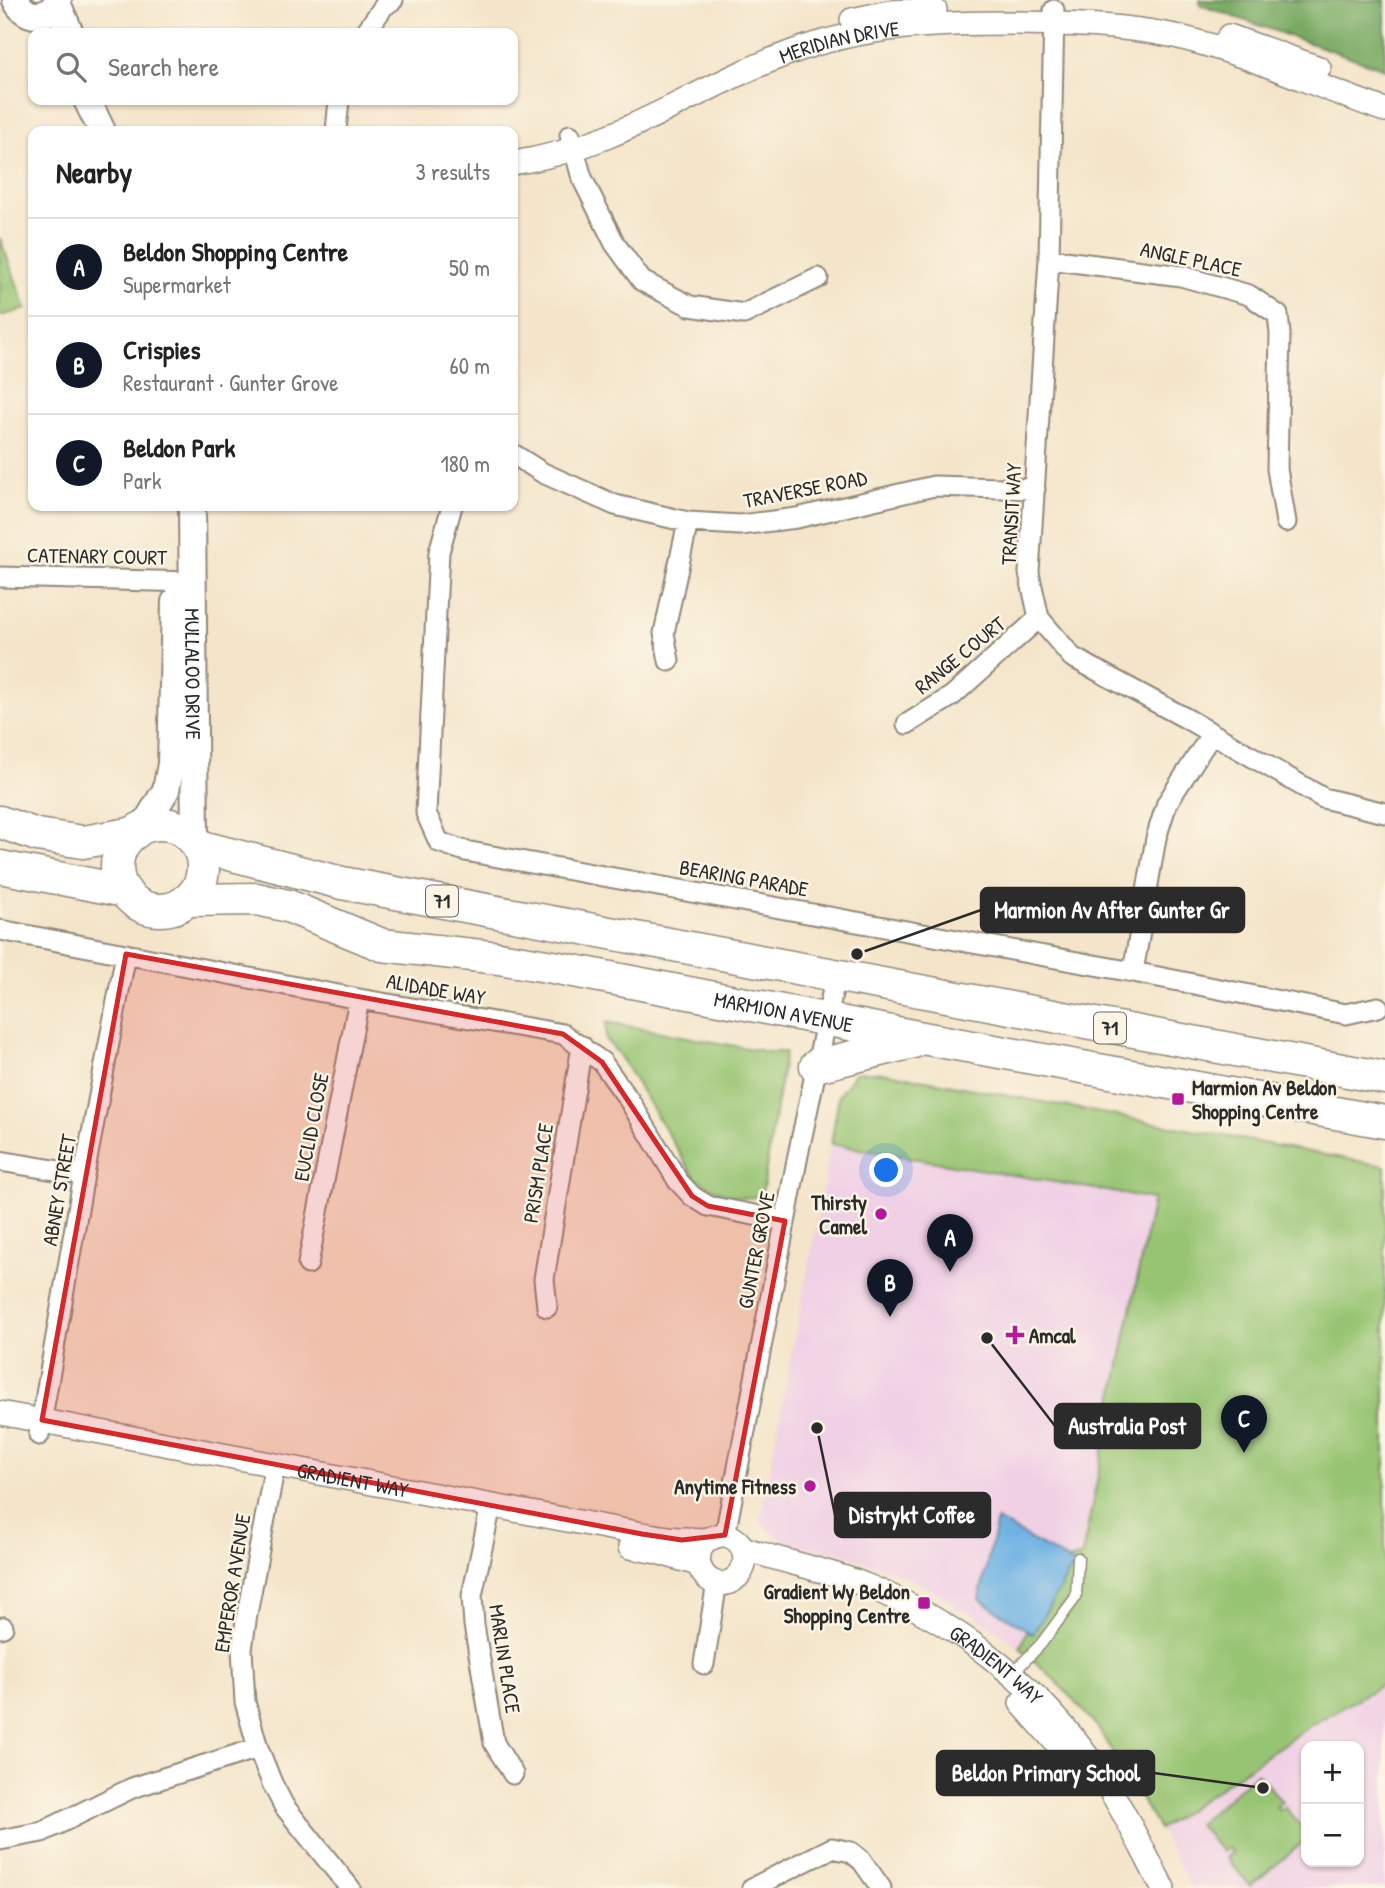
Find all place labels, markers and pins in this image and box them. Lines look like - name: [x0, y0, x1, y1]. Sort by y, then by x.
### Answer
- callout: Marmion Av After Gunter Gr: [981, 888, 1244, 932]
- place label: Marmion Av Beldon Shopping Centre: [1192, 1073, 1337, 1127]
- marker: Marmion Av Beldon Shopping Centre: [1170, 1091, 1186, 1107]
- place label: Thirsty Camel: [810, 1188, 867, 1241]
- marker: Thirsty Camel: [873, 1206, 889, 1222]
- pin: A: [927, 1214, 973, 1272]
- pin: B: [867, 1259, 913, 1317]
- place label: Amcal: [1029, 1321, 1076, 1350]
- marker: Amcal: [1007, 1327, 1023, 1343]
- pin: C: [1221, 1395, 1267, 1453]
- callout: Australia Post: [1055, 1404, 1200, 1448]
- place label: Anytime Fitness: [674, 1472, 796, 1502]
- marker: Anytime Fitness: [802, 1478, 818, 1494]
- callout: Distrykt Coffee: [835, 1493, 990, 1537]
- place label: Gradient Wy Beldon Shopping Centre: [763, 1577, 911, 1631]
- marker: Gradient Wy Beldon Shopping Centre: [916, 1595, 932, 1611]
- callout: Beldon Primary School: [937, 1751, 1154, 1795]

